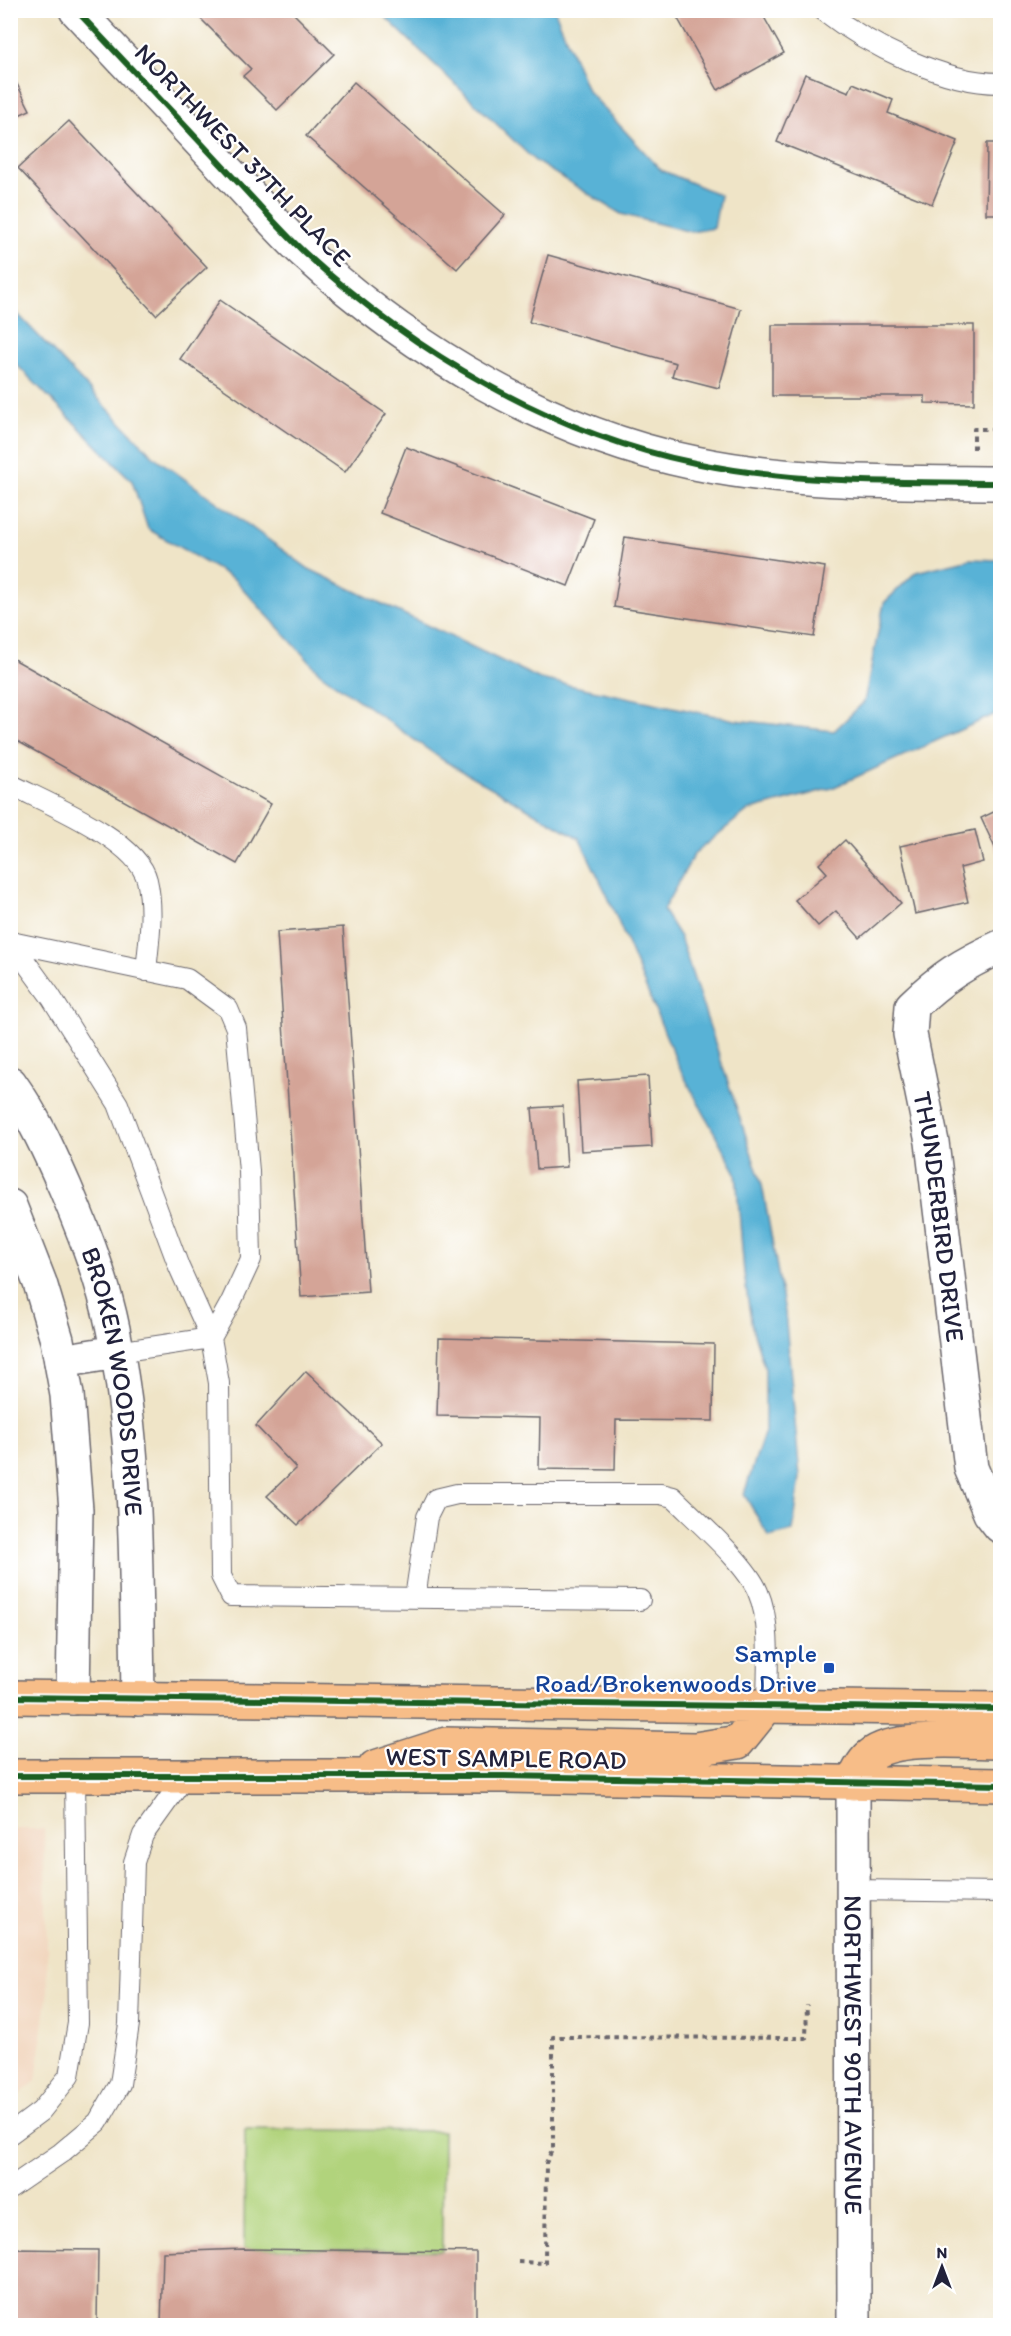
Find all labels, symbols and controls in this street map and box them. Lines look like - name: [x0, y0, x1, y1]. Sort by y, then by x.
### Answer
- street label: NORTHWEST 37TH PLACE: [128, 37, 358, 273]
- street label: THUNDERBIRD DRIVE: [906, 1089, 972, 1344]
- street label: BROKEN WOODS DRIVE: [74, 1243, 150, 1517]
- place label: Sample Road/Brokenwoods Drive: [535, 1637, 817, 1699]
- marker: Sample Road/Brokenwoods Drive: [822, 1661, 836, 1675]
- street label: WEST SAMPLE ROAD: [385, 1740, 627, 1776]
- street label: NORTHWEST 90TH AVENUE: [837, 1895, 870, 2215]
- north arrow: [912, 2237, 972, 2297]
- text: N: [937, 2243, 947, 2262]

